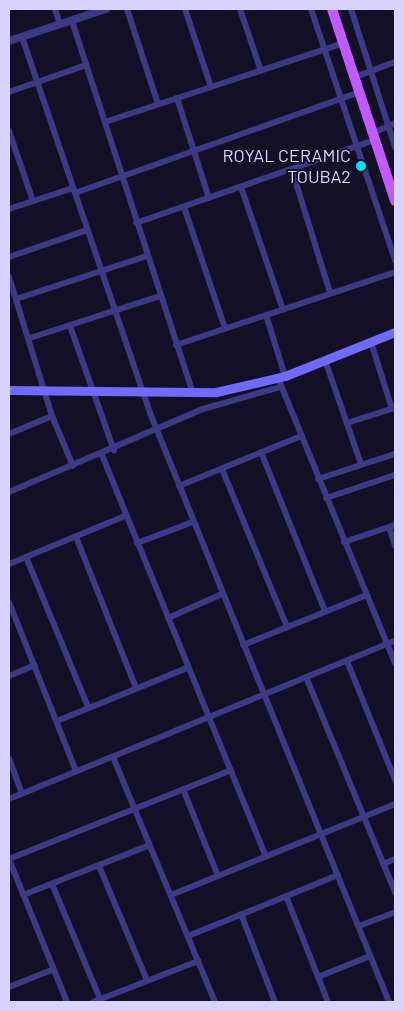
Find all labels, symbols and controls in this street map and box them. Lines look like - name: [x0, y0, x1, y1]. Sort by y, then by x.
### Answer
- place label: ROYAL CERAMIC TOUBA2: [223, 145, 351, 188]
- marker: ROYAL CERAMIC TOUBA2: [355, 160, 367, 172]

